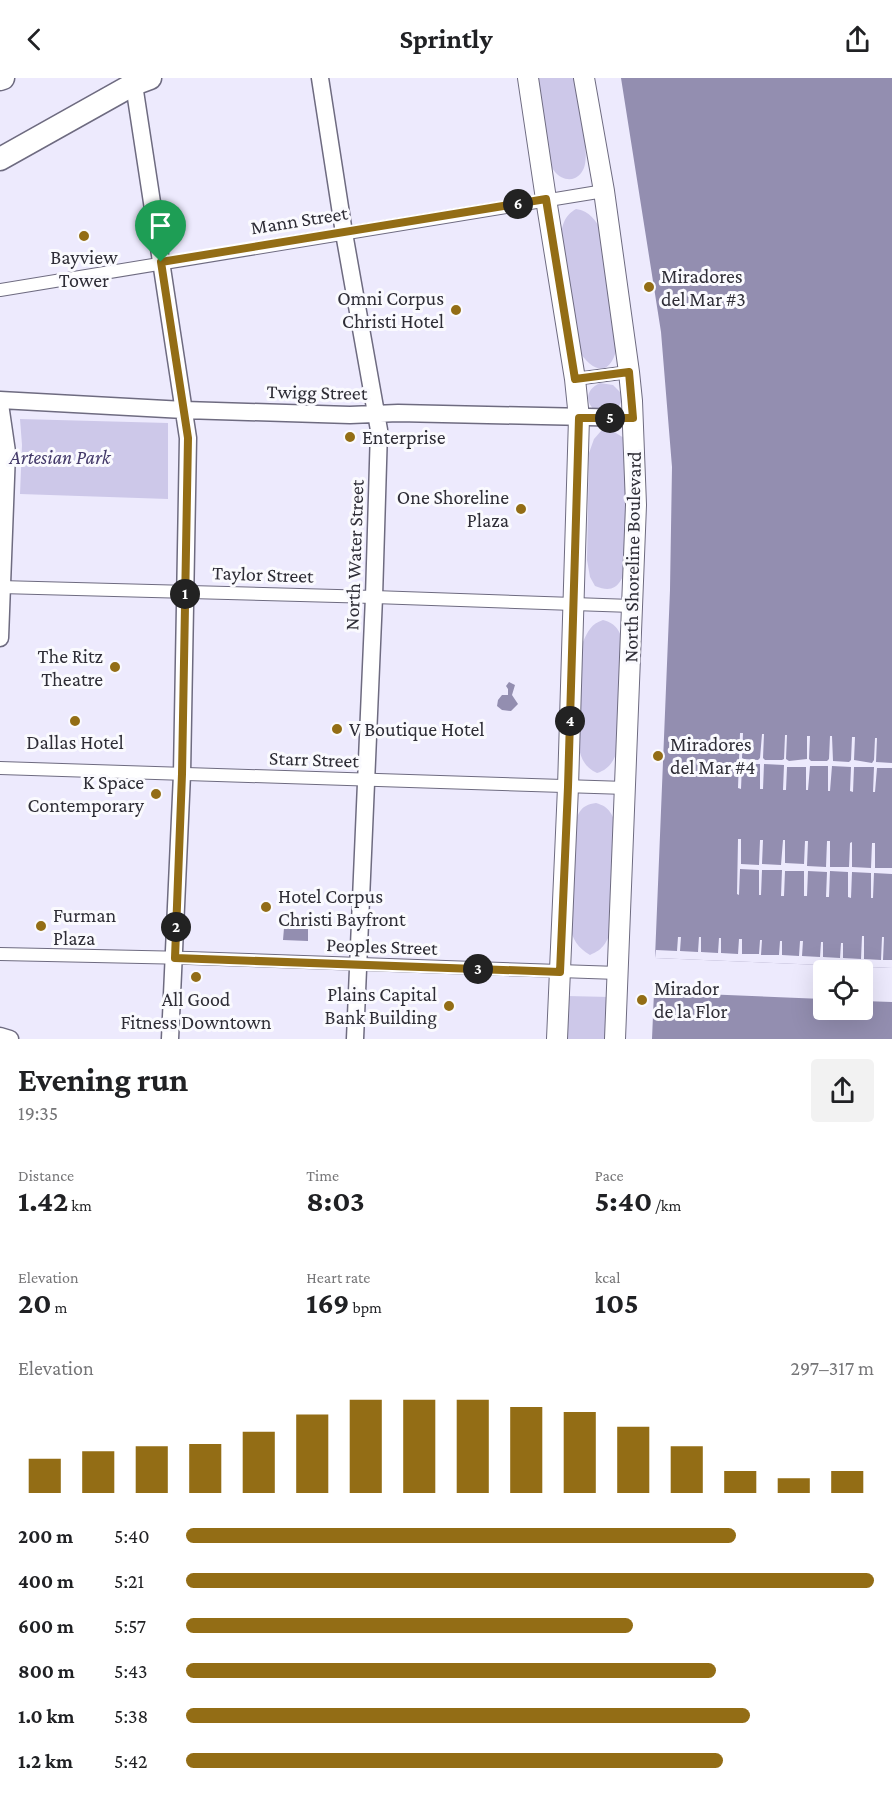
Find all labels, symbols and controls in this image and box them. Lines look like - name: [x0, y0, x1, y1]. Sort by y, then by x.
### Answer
- icon: back: [18, 23, 51, 56]
- icon: share: [841, 23, 874, 56]
- text: Sprintly: [399, 24, 493, 54]
- pin: 6: [503, 189, 533, 219]
- text: 6: [514, 195, 522, 212]
- pin: [135, 200, 186, 262]
- street label: Mann Street: [249, 201, 349, 239]
- icon: arrive: [144, 209, 177, 242]
- marker: Bayview Tower: [77, 229, 91, 243]
- place label: Bayview Tower: [50, 246, 118, 291]
- place label: Miradores del Mar #3: [661, 265, 746, 310]
- marker: Miradores del Mar #3: [642, 280, 656, 294]
- place label: Omni Corpus Christi Hotel: [337, 287, 444, 332]
- marker: Omni Corpus Christi Hotel: [449, 303, 463, 317]
- street label: Twigg Street: [266, 380, 368, 405]
- pin: 5: [595, 403, 625, 433]
- text: 5: [606, 409, 614, 426]
- place label: Enterprise: [362, 426, 446, 449]
- marker: Enterprise: [343, 430, 357, 444]
- park label: Artesian Park: [8, 446, 112, 468]
- street label: North Shoreline Boulevard: [619, 451, 645, 663]
- street label: North Water Street: [340, 479, 368, 631]
- place label: One Shoreline Plaza: [397, 486, 509, 531]
- marker: One Shoreline Plaza: [514, 502, 528, 516]
- street label: Taylor Street: [212, 561, 314, 588]
- pin: 1: [170, 579, 200, 609]
- text: 1: [182, 585, 188, 602]
- place label: The Ritz Theatre: [38, 645, 103, 690]
- marker: The Ritz Theatre: [108, 660, 122, 674]
- pin: 4: [555, 706, 585, 736]
- text: 4: [566, 712, 574, 729]
- marker: Dallas Hotel: [68, 714, 82, 728]
- place label: V Boutique Hotel: [349, 718, 484, 741]
- marker: V Boutique Hotel: [330, 722, 344, 736]
- place label: Dallas Hotel: [26, 731, 124, 753]
- place label: Miradores del Mar #4: [670, 733, 756, 778]
- street label: Starr Street: [269, 746, 360, 772]
- marker: Miradores del Mar #4: [651, 749, 665, 763]
- place label: K Space Contemporary: [28, 771, 145, 817]
- marker: K Space Contemporary: [149, 787, 163, 801]
- place label: Hotel Corpus Christi Bayfront: [278, 885, 406, 931]
- marker: Hotel Corpus Christi Bayfront: [259, 900, 273, 914]
- place label: Furman Plaza: [53, 904, 117, 949]
- pin: 2: [161, 912, 191, 942]
- text: 2: [172, 918, 180, 935]
- marker: Furman Plaza: [34, 919, 48, 933]
- street label: Peoples Street: [326, 933, 438, 960]
- pin: 3: [463, 954, 493, 984]
- text: 3: [474, 960, 482, 977]
- map controls: [813, 960, 873, 1020]
- button: locate: [813, 960, 873, 1020]
- marker: All Good Fitness Downtown: [189, 970, 203, 984]
- place label: Mirador de la Flor: [654, 977, 728, 1022]
- place label: Plains Capital Bank Building: [325, 983, 437, 1029]
- place label: All Good Fitness Downtown: [120, 988, 272, 1033]
- marker: Mirador de la Flor: [635, 993, 649, 1007]
- marker: Plains Capital Bank Building: [442, 999, 456, 1013]
- button: share: [811, 1059, 874, 1122]
- text: Evening run: [18, 1061, 188, 1098]
- text: 19:35: [18, 1102, 58, 1124]
- text: Distance: [18, 1167, 74, 1184]
- text: Time: [306, 1167, 339, 1184]
- text: Pace: [595, 1167, 623, 1184]
- text: 1.42: [18, 1184, 68, 1217]
- text: 8:03: [306, 1184, 365, 1217]
- text: 5:40: [595, 1184, 652, 1217]
- text: km: [68, 1197, 92, 1214]
- text: /km: [652, 1197, 681, 1214]
- text: Elevation: [18, 1269, 79, 1286]
- text: Heart rate: [306, 1269, 370, 1286]
- text: kcal: [595, 1269, 620, 1286]
- text: 20: [18, 1286, 52, 1319]
- text: 169: [306, 1286, 349, 1319]
- text: 105: [595, 1286, 639, 1319]
- text: m: [52, 1299, 67, 1316]
- text: bpm: [349, 1299, 382, 1316]
- text: Elevation: [18, 1357, 94, 1379]
- text: 297–317 m: [791, 1357, 874, 1379]
- text: 200 m: [18, 1525, 73, 1547]
- text: 5:40: [114, 1525, 150, 1547]
- text: 400 m: [18, 1570, 74, 1592]
- text: 5:21: [114, 1570, 144, 1592]
- text: 600 m: [18, 1615, 74, 1637]
- text: 5:57: [114, 1615, 146, 1637]
- text: 800 m: [18, 1660, 75, 1682]
- text: 5:43: [114, 1660, 148, 1682]
- text: 1.0 km: [18, 1705, 74, 1727]
- text: 5:38: [114, 1705, 148, 1727]
- text: 1.2 km: [18, 1750, 73, 1772]
- text: 5:42: [114, 1750, 148, 1772]

